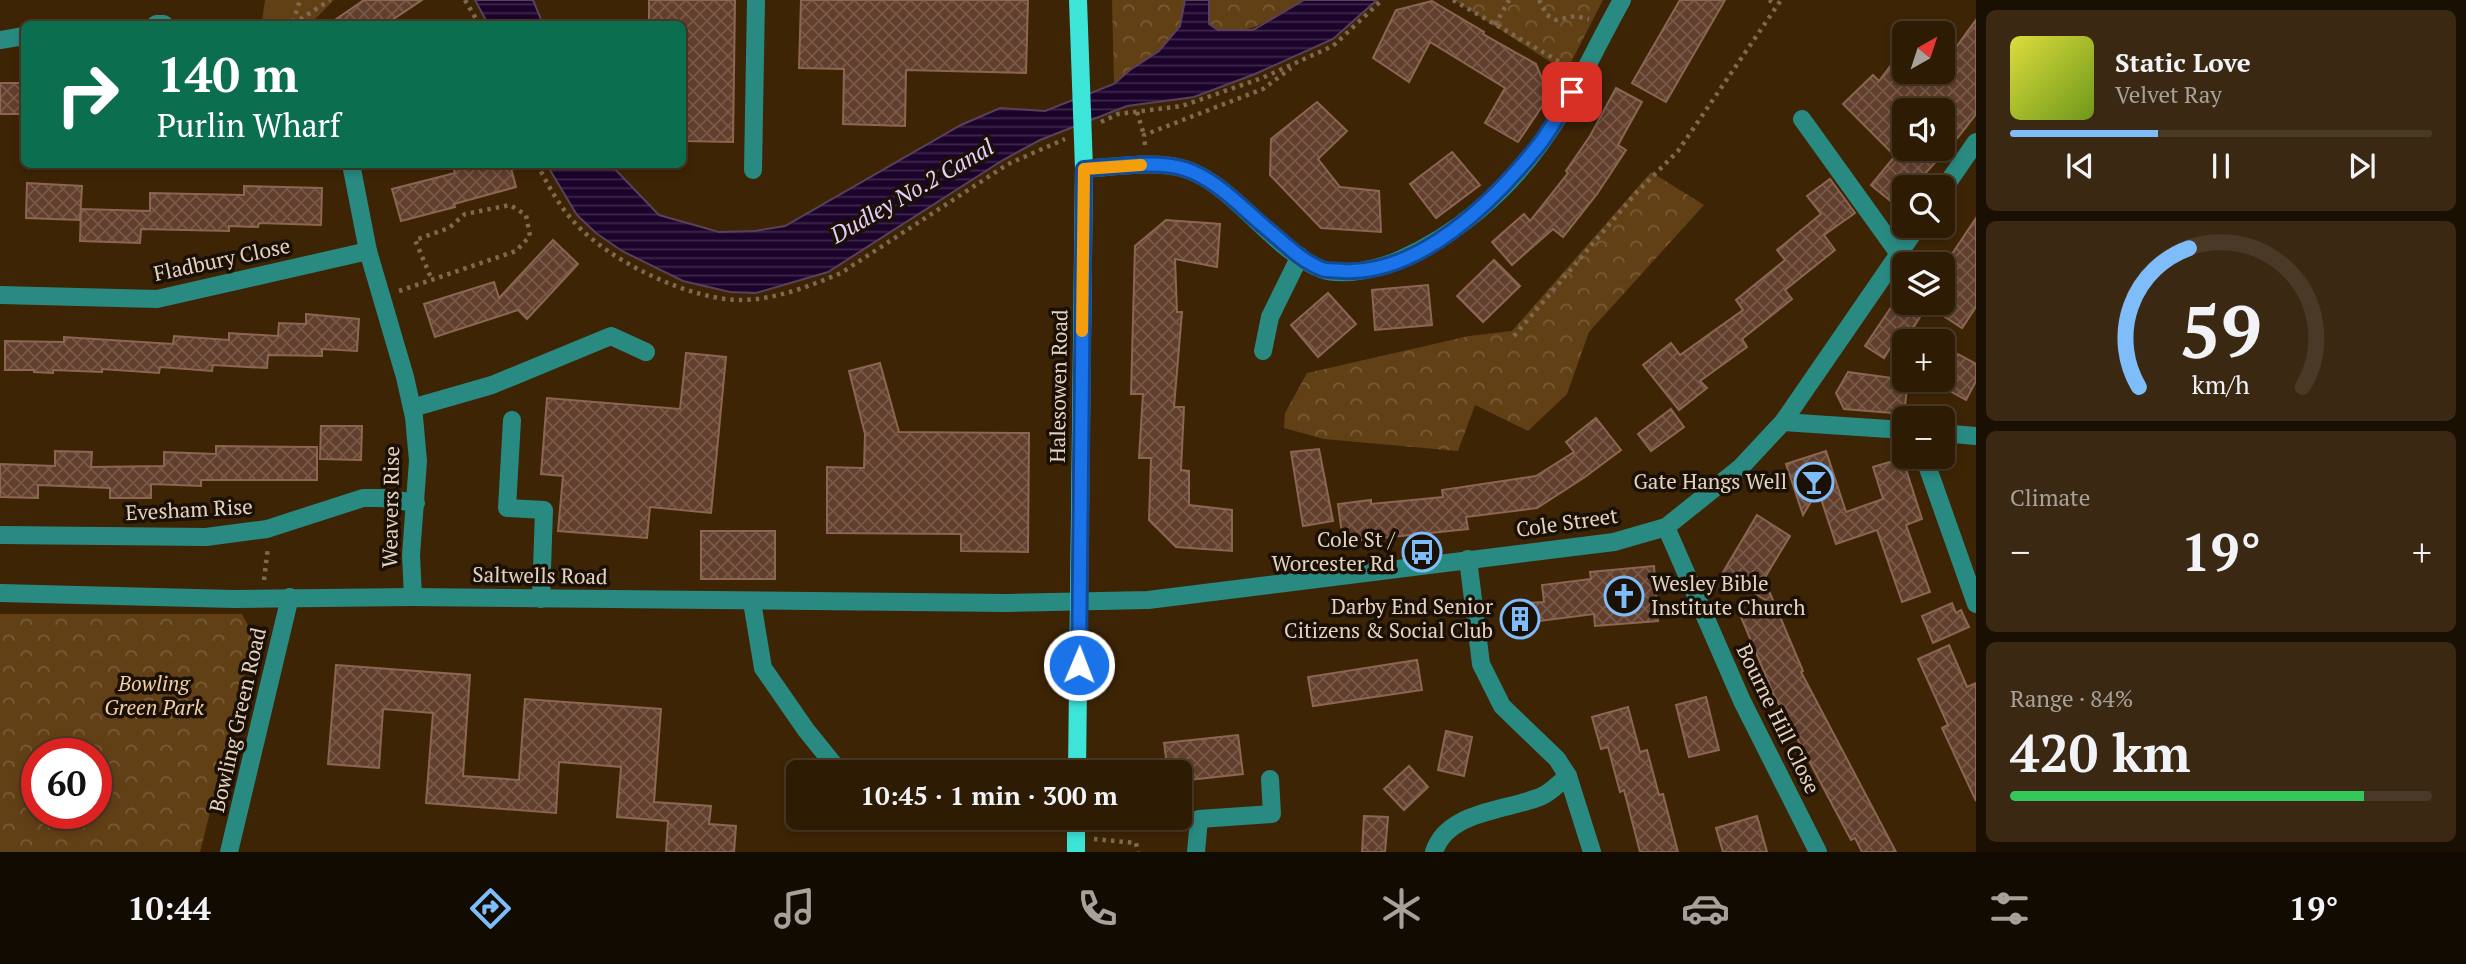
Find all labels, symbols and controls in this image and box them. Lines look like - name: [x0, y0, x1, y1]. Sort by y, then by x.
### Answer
- north arrow: [1892, 21, 1955, 84]
- map controls: [1892, 21, 1955, 469]
- text: 140 m: [157, 41, 299, 106]
- text: Static Love: [2115, 45, 2251, 79]
- icon: right: [42, 49, 133, 140]
- pin: [1542, 62, 1602, 122]
- icon: arrive: [1553, 73, 1591, 111]
- text: Velvet Ray: [2115, 79, 2222, 110]
- button: sound: [1892, 98, 1955, 161]
- text: Purlin Wharf: [157, 104, 341, 146]
- water label: Dudley No.2 Canal: [823, 131, 1000, 251]
- icon: previous: [2061, 147, 2099, 185]
- icon: pause: [2202, 147, 2240, 185]
- icon: next: [2343, 147, 2381, 185]
- button: search: [1892, 175, 1955, 238]
- street label: Fladbury Close: [151, 231, 293, 287]
- button: layers: [1892, 252, 1955, 315]
- text: 59: [2180, 281, 2262, 378]
- street label: Halesowen Road: [1043, 309, 1073, 463]
- button: +: [1892, 329, 1955, 392]
- text: km/h: [2192, 368, 2250, 401]
- button: −: [1892, 406, 1955, 469]
- street label: Weavers Rise: [375, 446, 405, 568]
- bar icon: Gate Hangs Well: [1793, 461, 1835, 503]
- place label: Gate Hangs Well: [1633, 467, 1787, 495]
- text: Climate: [2010, 482, 2090, 513]
- street label: Evesham Rise: [124, 492, 253, 526]
- street label: Cole Street: [1514, 501, 1620, 543]
- text: 19°: [2181, 517, 2261, 586]
- place label: Cole St / Worcester Rd: [1271, 525, 1396, 577]
- text: −: [2010, 527, 2030, 577]
- text: +: [2412, 527, 2432, 577]
- bus stop icon: Cole St / Worcester Rd: [1401, 531, 1443, 573]
- street label: Saltwells Road: [472, 560, 608, 590]
- place label: Wesley Bible Institute Church: [1651, 569, 1805, 621]
- church icon: Wesley Bible Institute Church: [1603, 575, 1645, 617]
- place label: Darby End Senior Citizens & Social Club: [1284, 592, 1493, 644]
- building icon: Darby End Senior Citizens & Social Club: [1499, 598, 1541, 640]
- street label: Bowling Green Road: [202, 624, 272, 815]
- position arrow: [1042, 628, 1116, 702]
- street label: Bourne Hill Close: [1731, 639, 1827, 798]
- park label: Bowling Green Park: [104, 669, 205, 721]
- text: Range · 84%: [2010, 683, 2133, 714]
- text: 420 km: [2010, 718, 2191, 787]
- speed limit sign: 60: [21, 738, 112, 829]
- text: 10:45 · 1 min · 300 m: [860, 778, 1118, 812]
- icon: directions: [466, 884, 515, 933]
- icon: music: [770, 884, 819, 933]
- icon: phone: [1073, 884, 1122, 933]
- icon: climate: [1377, 884, 1426, 933]
- icon: car: [1681, 884, 1730, 933]
- icon: filters: [1985, 884, 2034, 933]
- text: 10:44: [127, 887, 211, 929]
- text: 19°: [2289, 887, 2338, 929]

